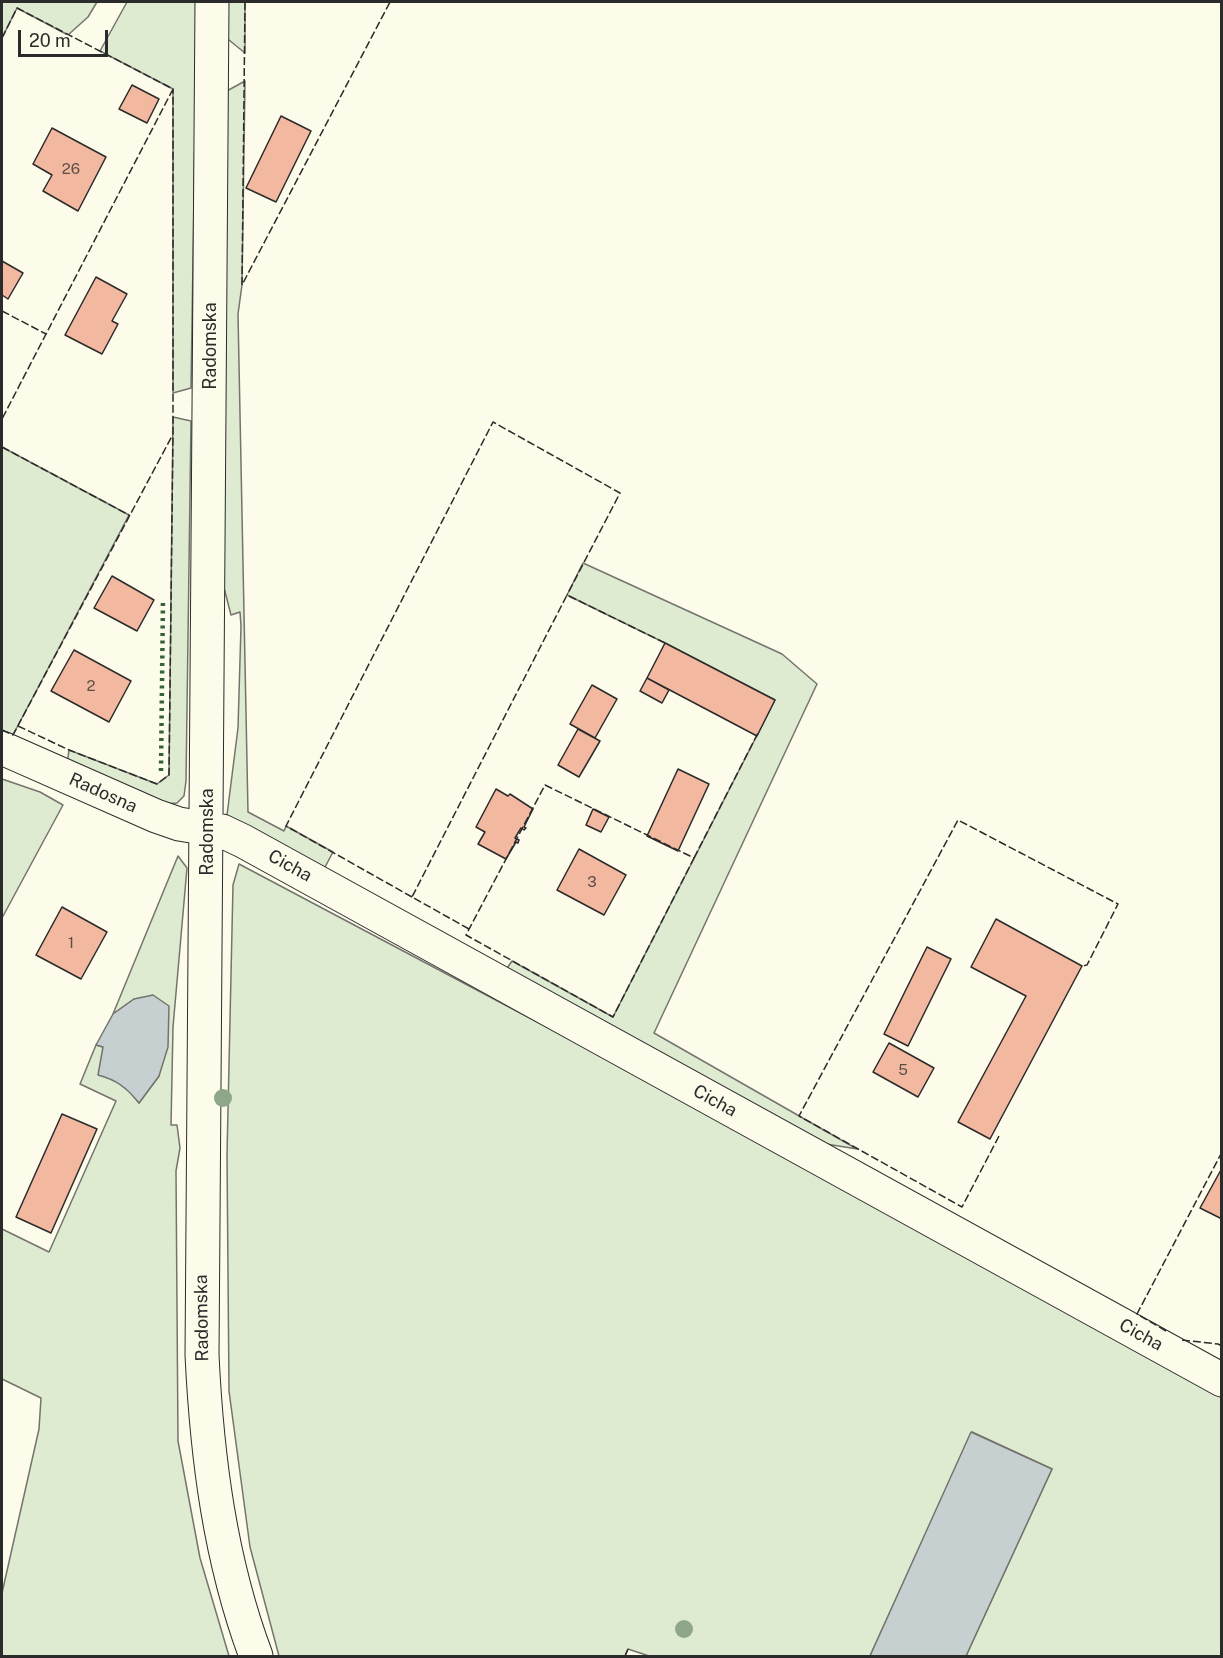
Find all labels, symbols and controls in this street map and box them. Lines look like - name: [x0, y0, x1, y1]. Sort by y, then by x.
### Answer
- scale bar: [21, 18, 111, 56]
- text: 20 m: [29, 30, 71, 51]
- house number: 26: [62, 160, 80, 178]
- street label: Radomska: [199, 302, 221, 390]
- house number: 2: [87, 677, 95, 695]
- street label: Radosna: [66, 768, 140, 818]
- street label: Radomska: [196, 788, 218, 876]
- street label: Cicha: [264, 845, 316, 887]
- house number: 3: [587, 873, 597, 891]
- house number: 1: [68, 934, 74, 952]
- house number: 5: [898, 1061, 908, 1079]
- street label: Cicha: [689, 1080, 741, 1122]
- street label: Radomska: [190, 1274, 214, 1362]
- street label: Cicha: [1115, 1314, 1167, 1356]

